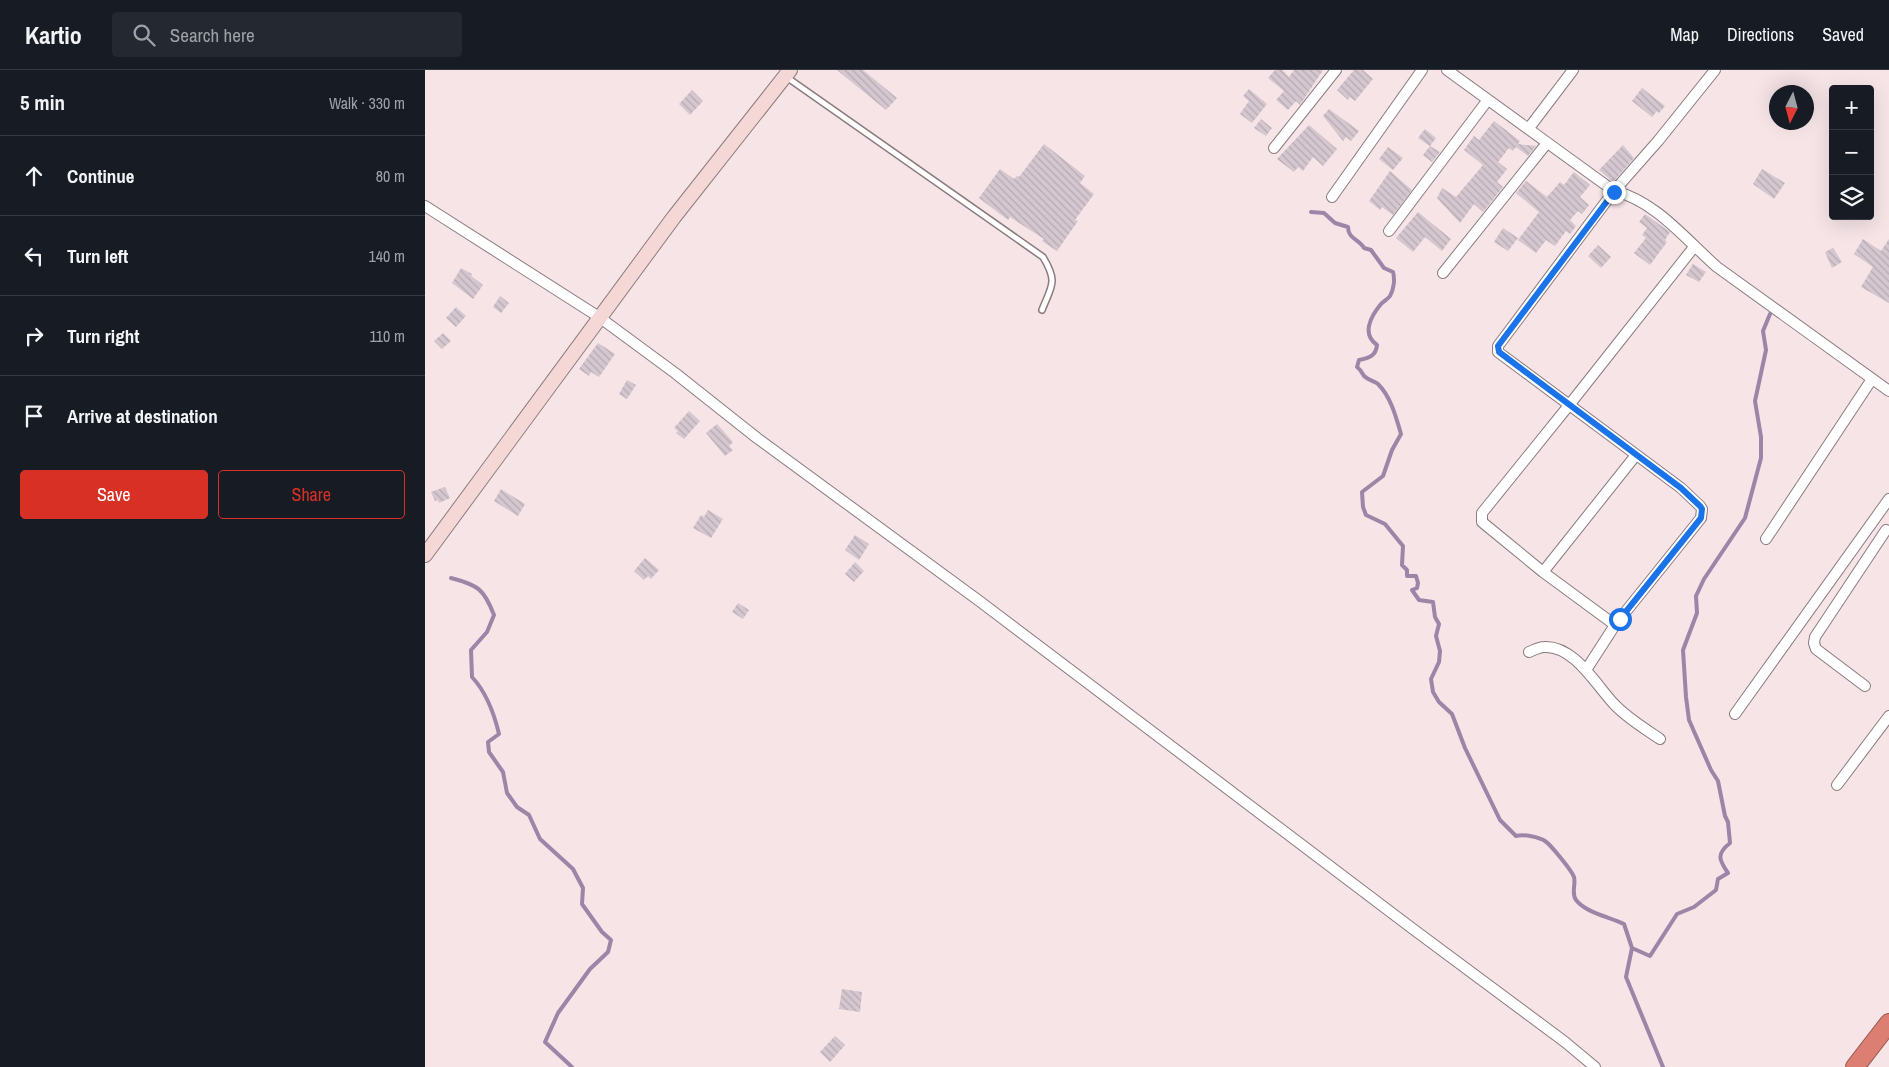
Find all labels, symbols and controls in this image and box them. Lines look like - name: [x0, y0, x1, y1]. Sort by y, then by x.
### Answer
- search box: [112, 12, 462, 57]
- text: Kartio: [25, 19, 82, 51]
- icon: search: [130, 21, 158, 49]
- text: Search here: [170, 22, 255, 48]
- text: Map: [1670, 22, 1699, 47]
- text: Directions: [1727, 22, 1794, 47]
- text: Saved: [1822, 22, 1864, 47]
- north arrow: [1769, 85, 1814, 130]
- map controls: [1829, 85, 1874, 220]
- button: +: [1829, 85, 1874, 130]
- text: 5 min: [20, 88, 65, 117]
- text: Walk · 330 m: [329, 92, 405, 114]
- button: −: [1829, 130, 1874, 175]
- icon: ahead: [20, 162, 48, 190]
- text: Continue: [67, 163, 135, 189]
- text: 80 m: [376, 165, 405, 187]
- button: layers: [1829, 175, 1874, 220]
- route end: [1603, 181, 1626, 204]
- icon: left: [20, 242, 48, 270]
- text: Turn left: [67, 243, 128, 269]
- text: 140 m: [369, 245, 405, 267]
- icon: right: [20, 322, 48, 350]
- text: Turn right: [67, 323, 139, 349]
- text: 110 m: [369, 325, 405, 347]
- icon: arrive: [20, 402, 48, 430]
- text: Arrive at destination: [67, 403, 218, 429]
- button: Save: [20, 470, 208, 519]
- button: Share: [218, 470, 405, 519]
- route start: [1609, 608, 1632, 631]

